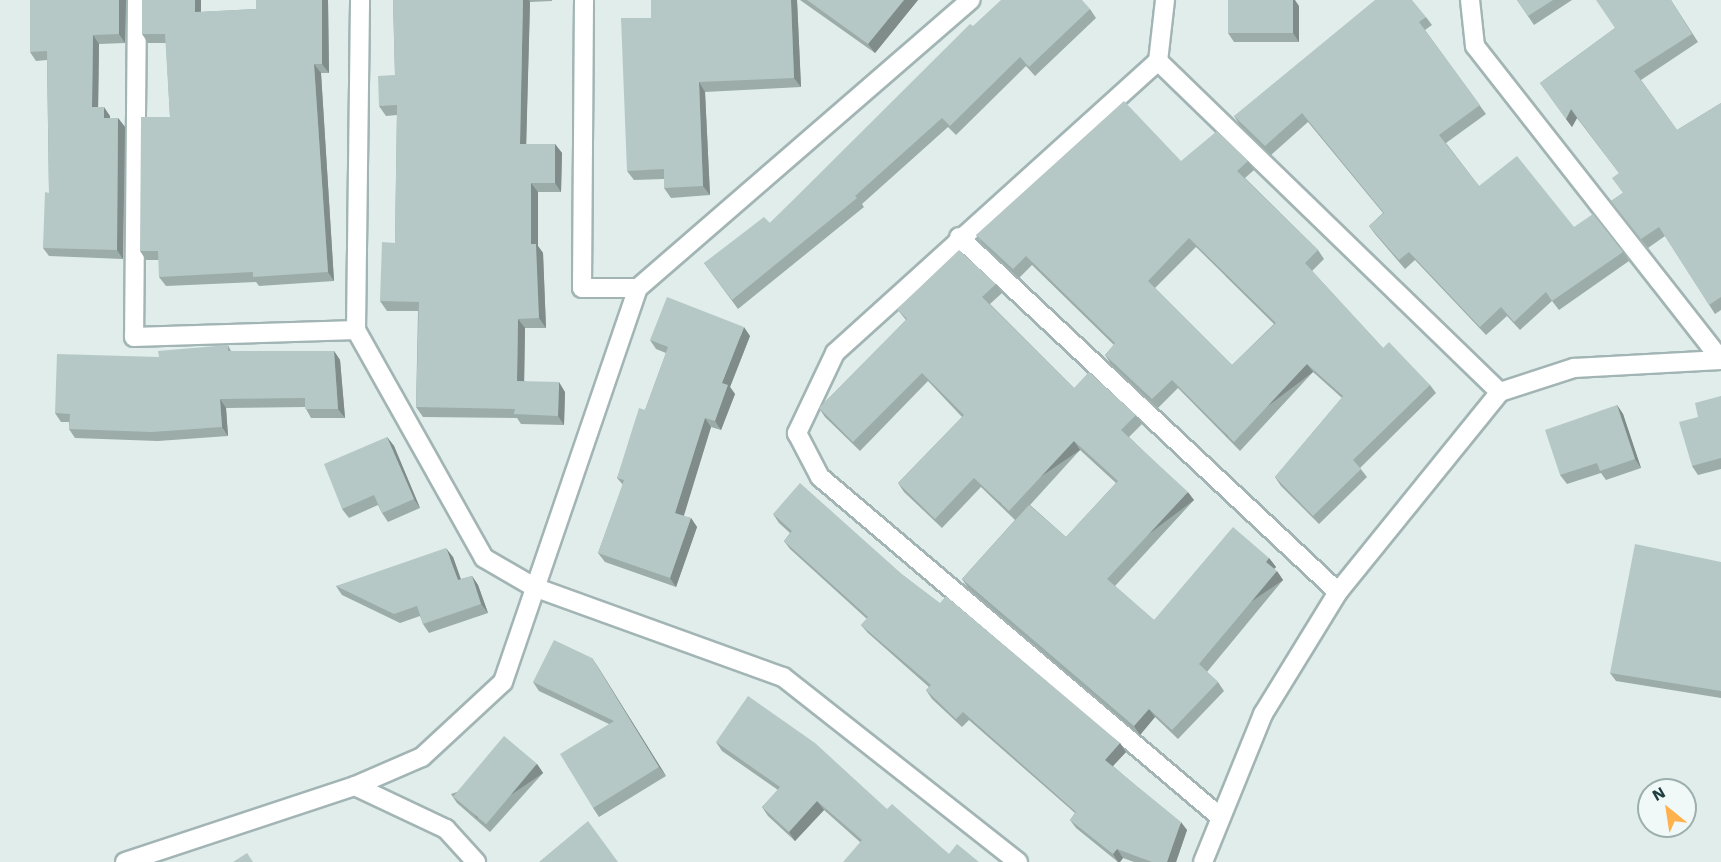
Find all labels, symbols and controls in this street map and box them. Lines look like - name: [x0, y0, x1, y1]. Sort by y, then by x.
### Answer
- north arrow: [1637, 778, 1697, 838]
- text: N: [1649, 783, 1669, 805]

